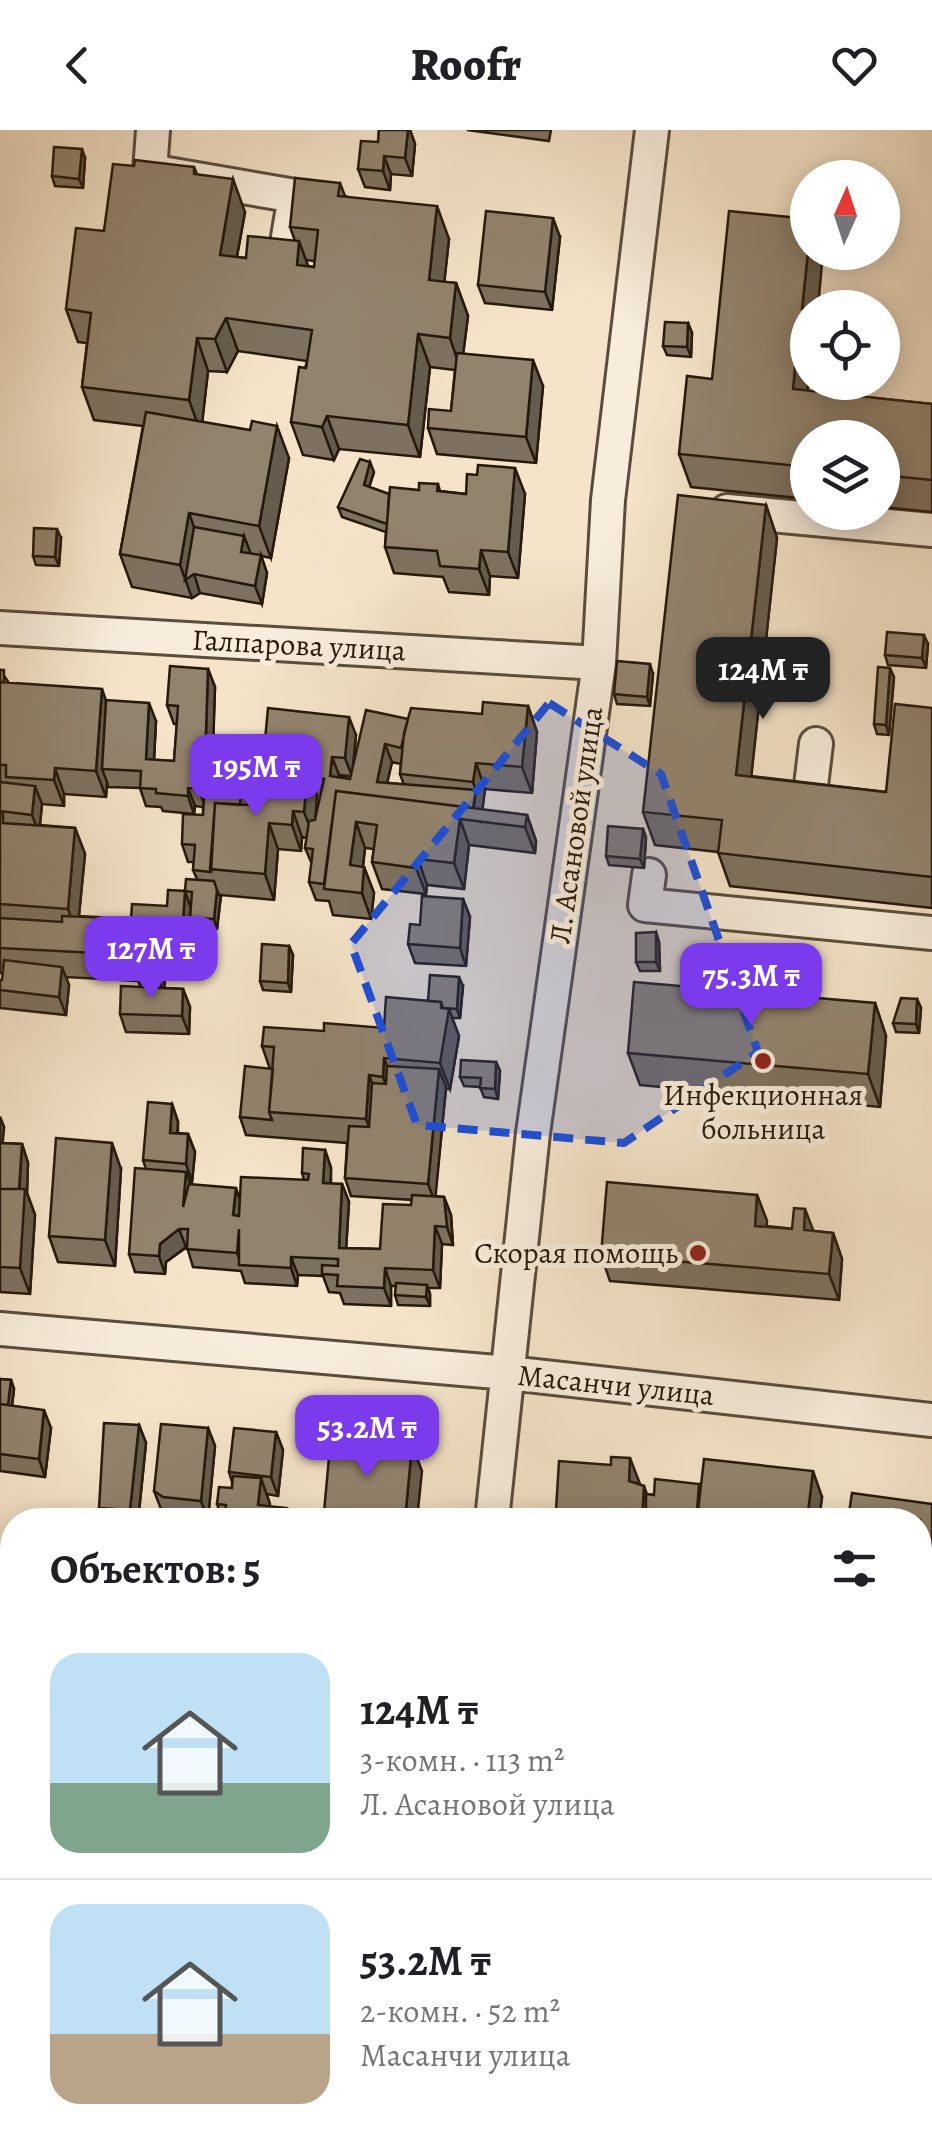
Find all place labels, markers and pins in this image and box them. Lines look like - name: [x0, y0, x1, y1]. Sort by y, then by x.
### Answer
- pin: 124M ₸: [682, 637, 844, 722]
- pin: 195M ₸: [175, 734, 337, 819]
- pin: 127M ₸: [70, 916, 232, 1001]
- pin: 75.3M ₸: [659, 943, 843, 1028]
- marker: Инфекционная больница: [752, 1050, 774, 1072]
- place label: Инфекционная больница: [663, 1075, 863, 1149]
- place label: Скорая помощь: [474, 1233, 678, 1273]
- marker: Скорая помощь: [687, 1242, 709, 1264]
- pin: 53.2M ₸: [275, 1395, 459, 1480]

